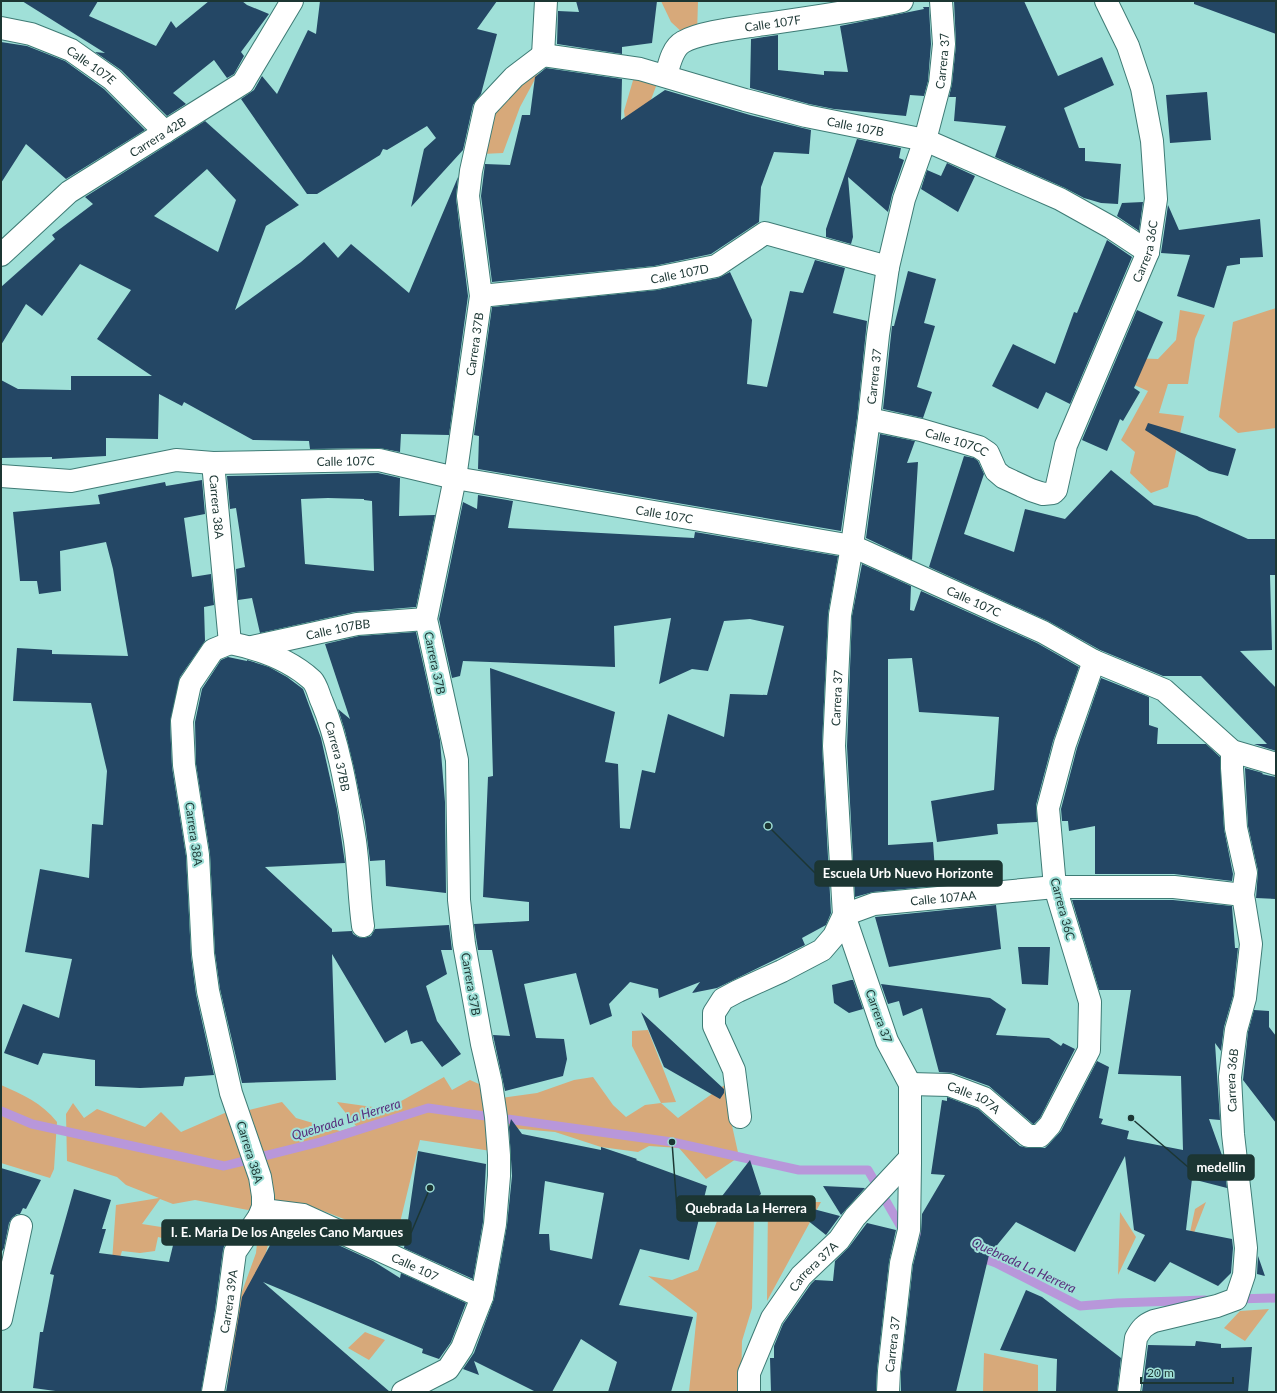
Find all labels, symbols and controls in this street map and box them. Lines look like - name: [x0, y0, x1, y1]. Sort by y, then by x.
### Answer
- street label: Calle 107F: [743, 11, 802, 34]
- street label: Carrera 37: [931, 32, 952, 91]
- street label: Calle 107E: [64, 42, 120, 87]
- street label: Carrera 42B: [126, 113, 189, 160]
- street label: Calle 107B: [826, 113, 885, 139]
- street label: Carrera 36C: [1129, 219, 1160, 284]
- street label: Calle 107D: [650, 260, 710, 286]
- street label: Carrera 37B: [462, 311, 486, 377]
- street label: Carrera 37: [863, 348, 884, 405]
- street label: Calle 107CC: [924, 424, 992, 459]
- street label: Calle 107C: [316, 453, 375, 469]
- street label: Carrera 38A: [207, 474, 228, 540]
- street label: Calle 107C: [635, 502, 694, 526]
- street label: Calle 107C: [944, 582, 1003, 620]
- street label: Calle 107BB: [304, 616, 371, 643]
- street label: Carrera 37B: [421, 630, 449, 696]
- street label: Carrera 37: [827, 669, 845, 726]
- street label: Carrera 37BB: [322, 719, 354, 793]
- street label: Carrera 38A: [182, 801, 206, 868]
- callout: Escuela Urb Nuevo Horizonte: [815, 861, 1002, 886]
- text: Escuela Urb Nuevo Horizonte: [823, 865, 993, 881]
- street label: Carrera 36C: [1047, 876, 1079, 942]
- street label: Calle 107AA: [909, 887, 978, 908]
- street label: Carrera 37B: [458, 951, 484, 1017]
- street label: Carrera 37: [862, 987, 896, 1045]
- street label: Carrera 36B: [1222, 1047, 1241, 1112]
- street label: Calle 107A: [945, 1078, 1004, 1117]
- water label: Quebrada La Herrera: [289, 1095, 403, 1143]
- street label: Carrera 38A: [233, 1119, 267, 1186]
- callout: medellin: [1188, 1155, 1254, 1180]
- text: medellin: [1196, 1159, 1246, 1175]
- callout: Quebrada La Herrera: [677, 1196, 815, 1221]
- text: Quebrada La Herrera: [685, 1200, 807, 1216]
- callout: I. E. Maria De los Angeles Cano Marques: [162, 1220, 411, 1245]
- text: I. E. Maria De los Angeles Cano Marques: [171, 1224, 404, 1240]
- water label: Quebrada La Herrera: [969, 1234, 1079, 1296]
- street label: Carrera 37A: [785, 1237, 841, 1294]
- street label: Calle 107: [389, 1249, 441, 1284]
- street label: Carrera 39A: [216, 1268, 240, 1334]
- street label: Carrera 37: [881, 1315, 903, 1373]
- scale bar: [1141, 1359, 1233, 1385]
- text: 20 m: [1147, 1365, 1174, 1380]

